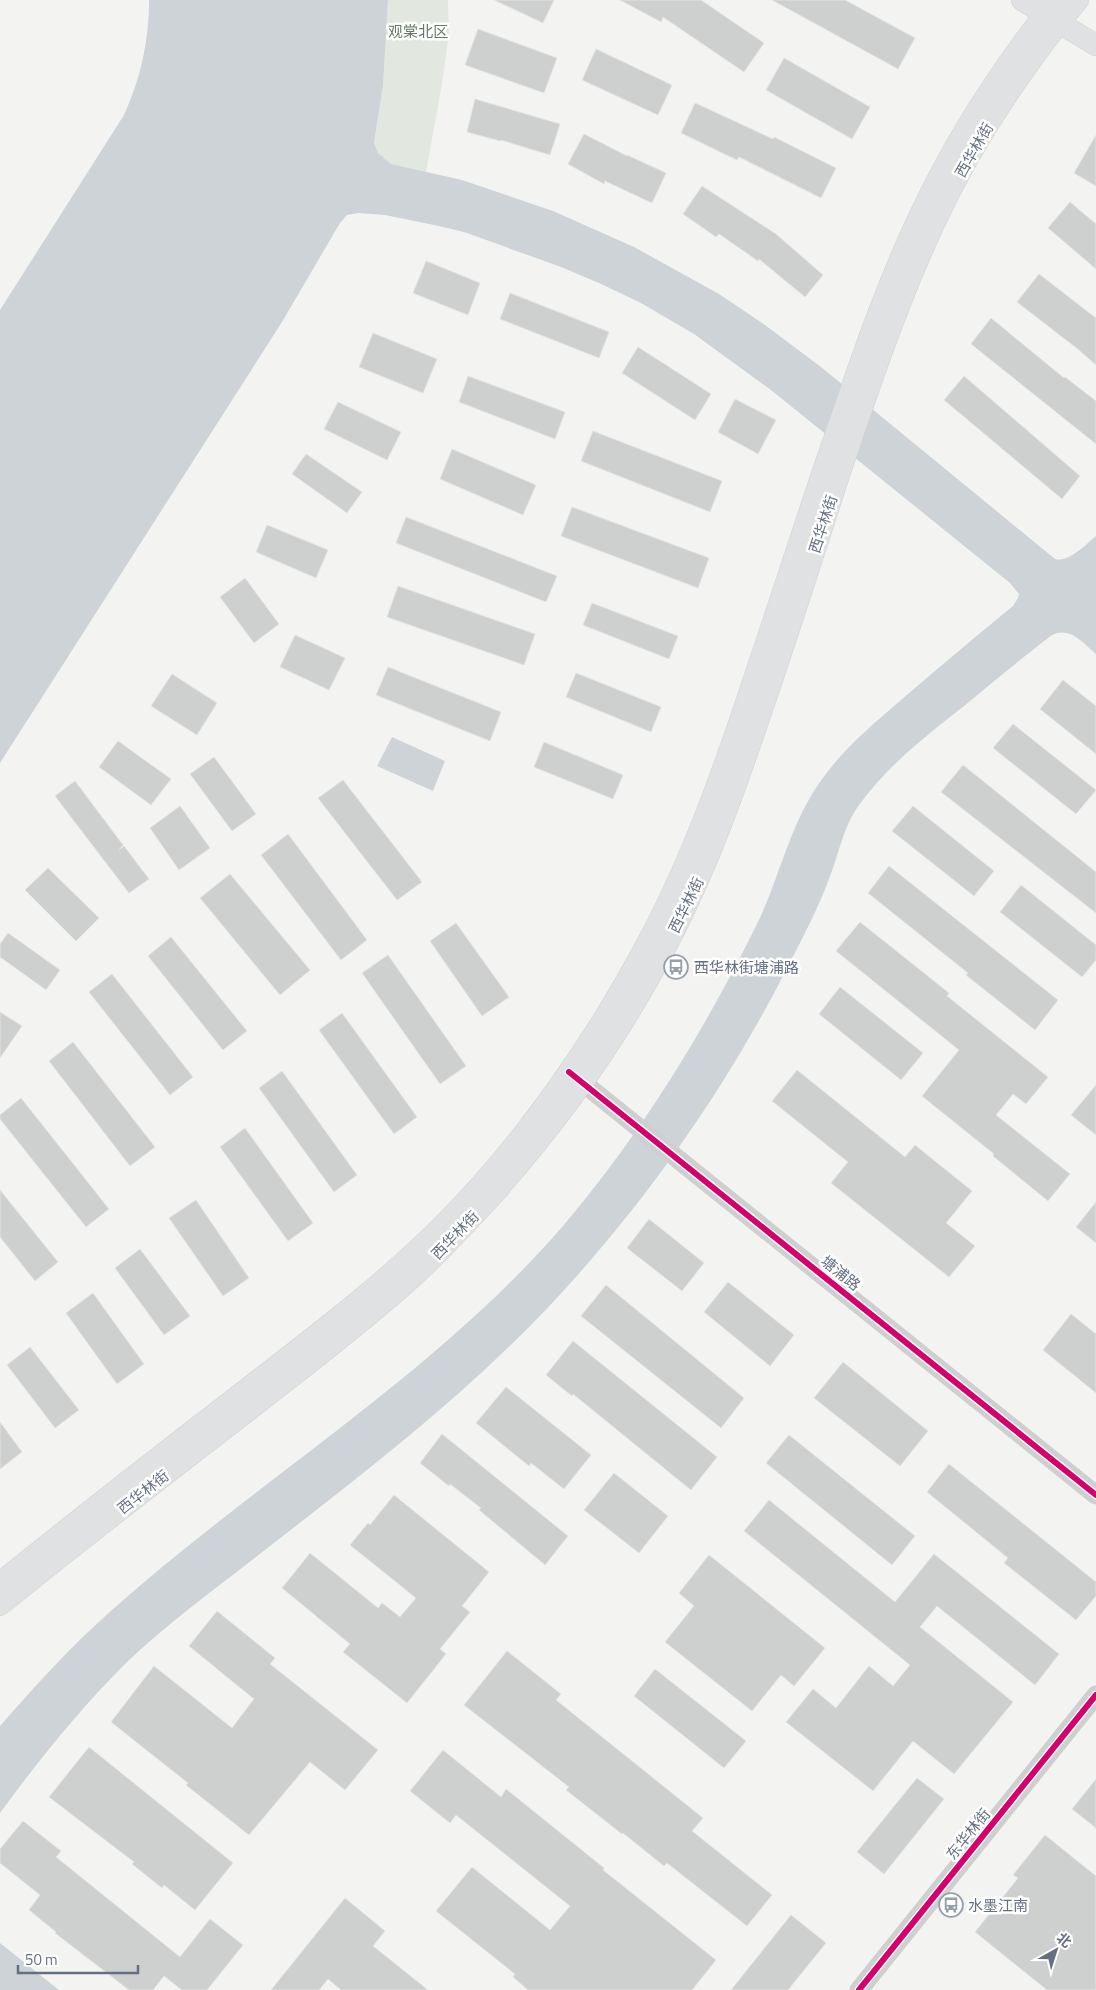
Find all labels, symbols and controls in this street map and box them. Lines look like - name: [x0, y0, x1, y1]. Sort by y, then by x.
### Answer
- park label: 观棠北区: [388, 20, 448, 43]
- street label: 西华林街: [949, 118, 999, 182]
- street label: 西华林街: [803, 492, 843, 556]
- street label: 西华林街: [663, 873, 709, 937]
- bus stop icon: 西华林街塘浦路: [663, 954, 689, 980]
- place label: 西华林街塘浦路: [694, 956, 799, 979]
- street label: 西华林街: [426, 1205, 484, 1265]
- street label: 塘浦路: [816, 1250, 866, 1296]
- street label: 西华林街: [112, 1464, 174, 1520]
- street label: 东华林街: [940, 1803, 996, 1865]
- bus stop icon: 水墨江南: [938, 1892, 964, 1918]
- place label: 水墨江南: [968, 1894, 1028, 1917]
- north arrow: [1031, 1925, 1081, 1975]
- text: 北: [1052, 1927, 1077, 1952]
- scale bar: [18, 1942, 138, 1974]
- text: 50 m: [25, 1948, 58, 1971]

